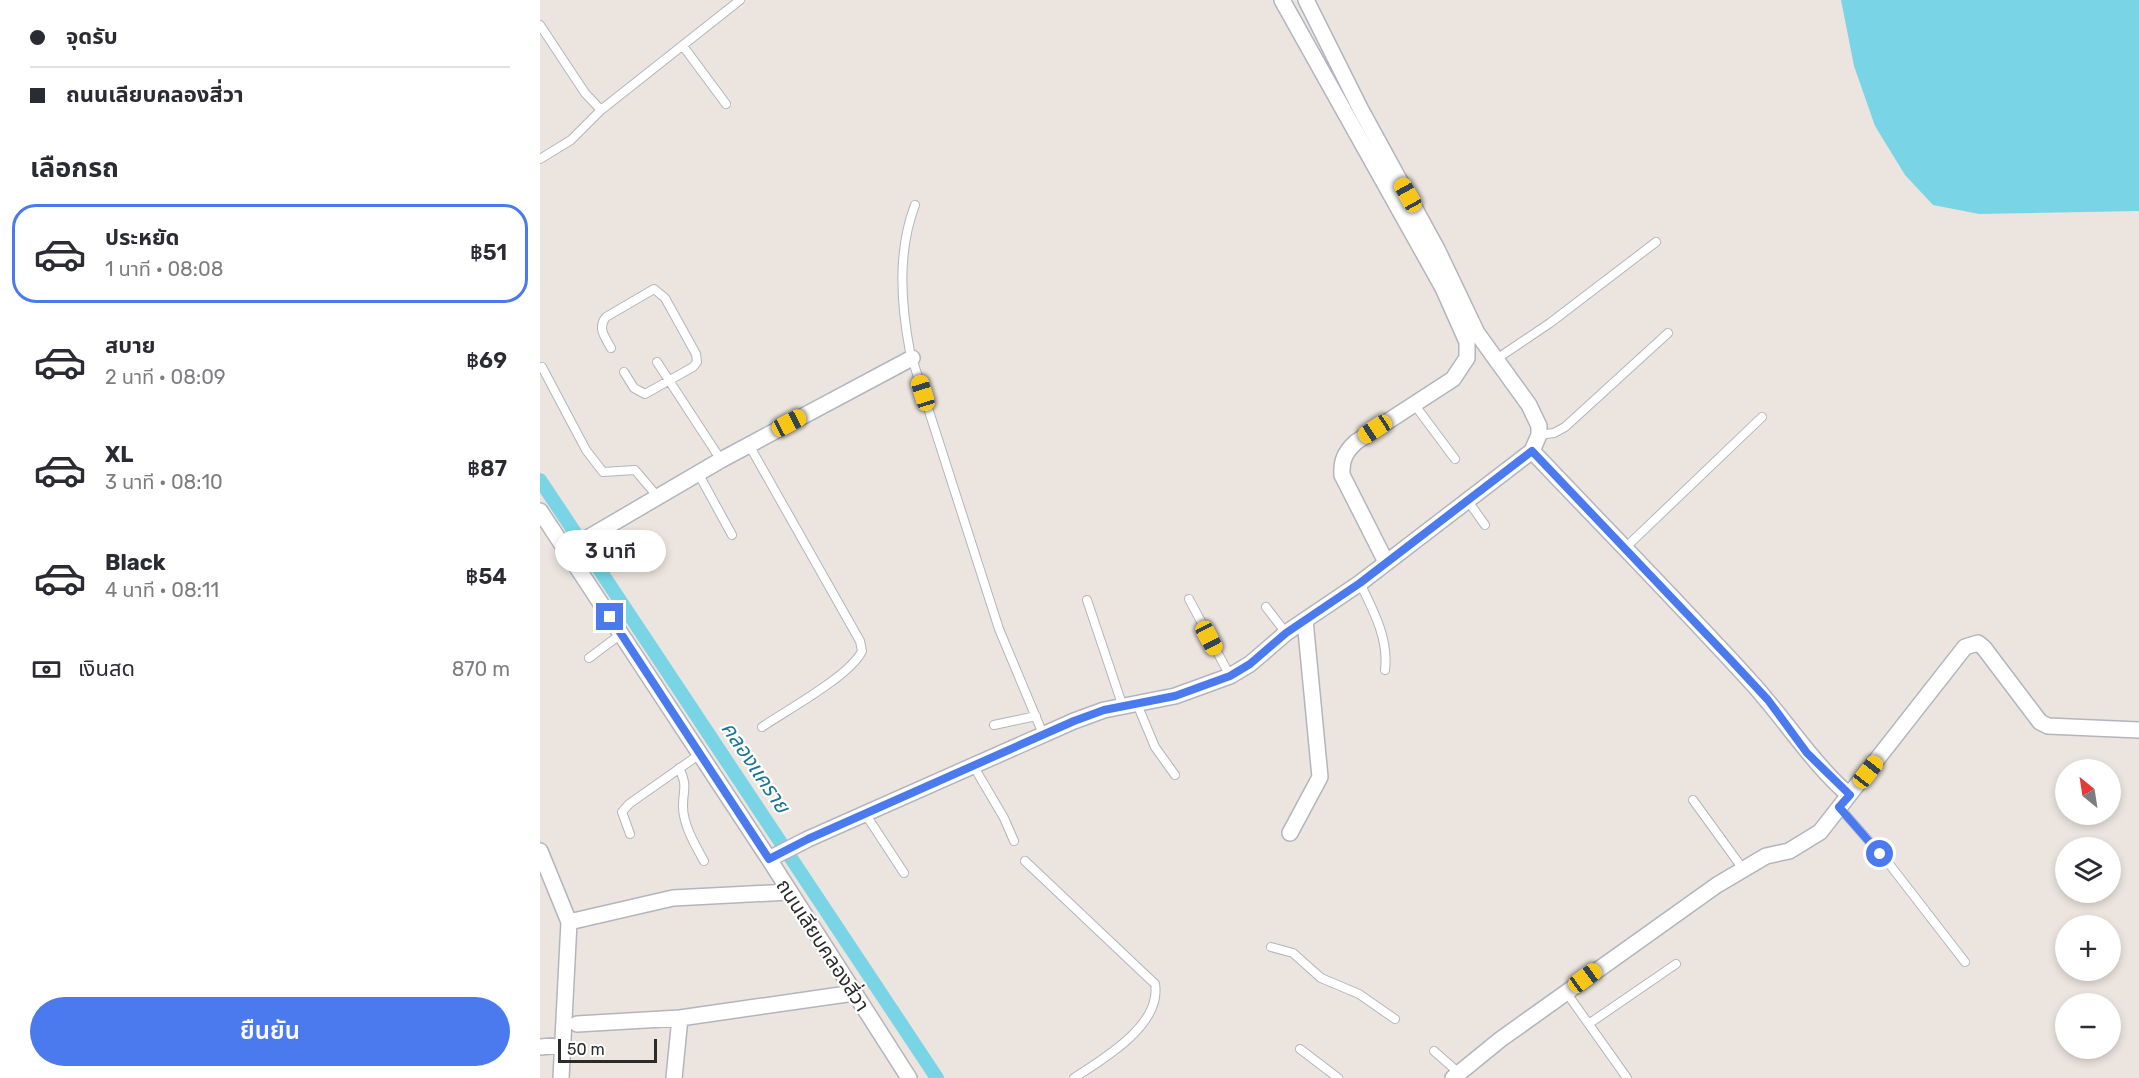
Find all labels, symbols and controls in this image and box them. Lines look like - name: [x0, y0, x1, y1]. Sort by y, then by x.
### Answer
- text: จุดรับ: [66, 23, 118, 50]
- text: ถนนเลียบคลองสี่วา: [66, 81, 244, 108]
- text: เลือกรถ: [30, 152, 119, 184]
- car: [1391, 175, 1425, 215]
- text: ประหยัด: [105, 224, 180, 251]
- icon: car: [33, 227, 87, 281]
- text: ฿51: [470, 239, 507, 266]
- text: 1 นาที · 08:08: [105, 257, 223, 281]
- text: สบาย: [105, 332, 155, 359]
- icon: car: [33, 335, 87, 389]
- text: ฿69: [466, 347, 507, 374]
- text: 2 นาที · 08:09: [105, 365, 226, 389]
- car: [909, 373, 937, 413]
- car: [769, 407, 809, 439]
- car: [1355, 412, 1395, 446]
- text: XL: [105, 441, 133, 468]
- icon: car: [33, 443, 87, 497]
- text: ฿87: [467, 455, 507, 482]
- text: 3 นาที · 08:10: [105, 470, 223, 494]
- callout: 3 นาที: [554, 530, 665, 572]
- text: 3 นาที: [585, 539, 636, 563]
- text: Black: [105, 549, 166, 576]
- icon: car: [33, 551, 87, 605]
- text: ฿54: [466, 563, 507, 590]
- text: 4 นาที · 08:11: [105, 578, 219, 602]
- route end: [596, 603, 623, 630]
- car: [1193, 618, 1225, 658]
- icon: cash: [30, 653, 63, 686]
- text: เงินสด: [78, 655, 135, 682]
- text: 870 m: [452, 657, 510, 681]
- water label: คลองเเคราย: [716, 717, 796, 819]
- car: [1850, 752, 1886, 792]
- north arrow: [2055, 759, 2121, 825]
- map controls: [2055, 759, 2121, 1059]
- button: layers: [2055, 837, 2121, 903]
- route start: [1866, 840, 1893, 867]
- street label: ถนนเลียบคลองสี่วา: [771, 873, 876, 1016]
- button: +: [2055, 915, 2121, 981]
- car: [1565, 960, 1605, 996]
- button: −: [2055, 993, 2121, 1059]
- button: ยืนยัน: [30, 997, 510, 1066]
- scale bar: [558, 1036, 657, 1064]
- text: 50 m: [567, 1040, 605, 1059]

